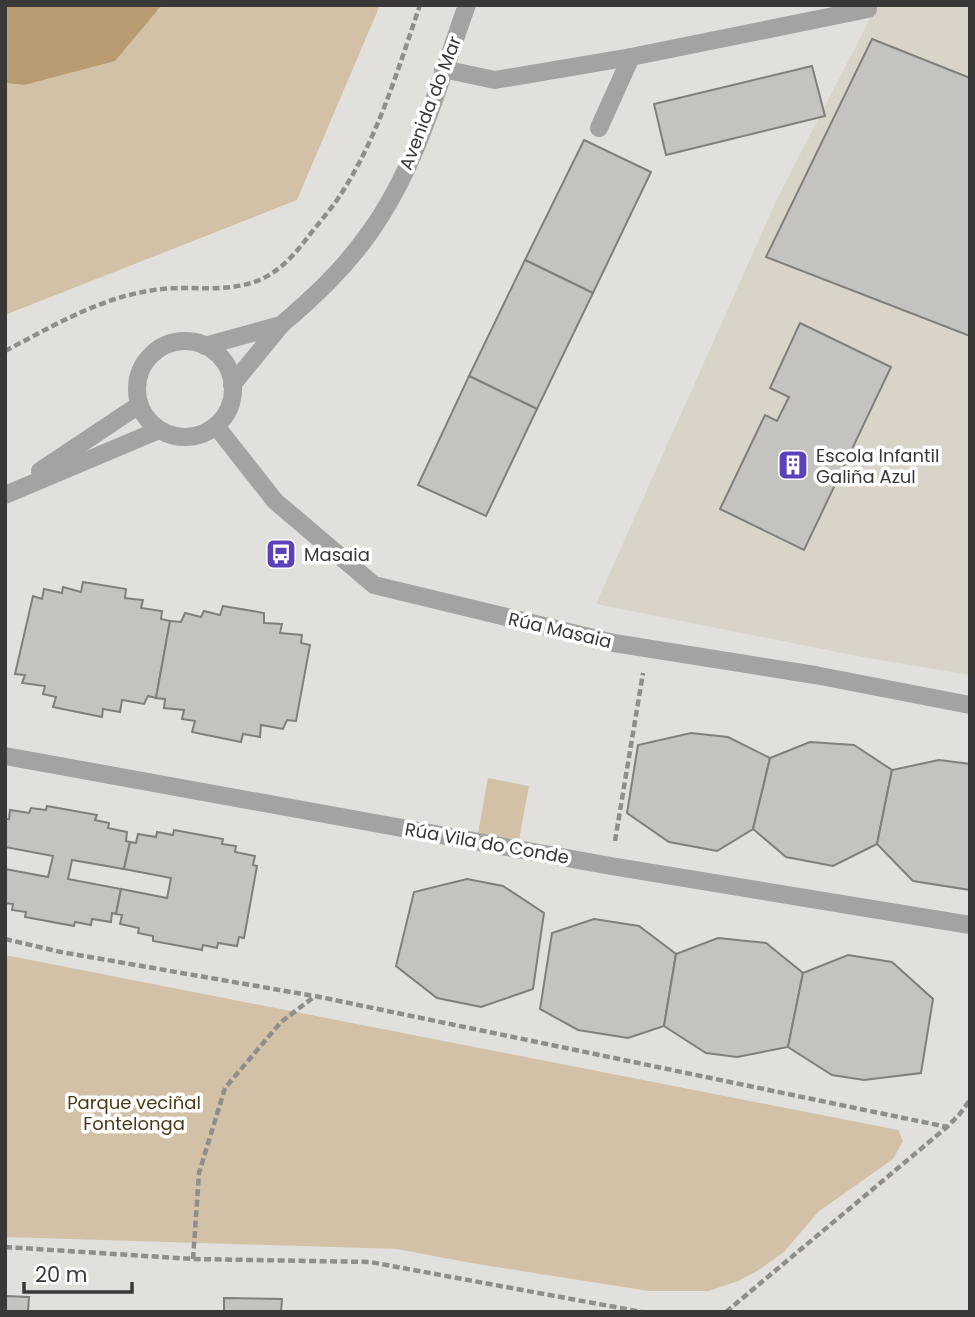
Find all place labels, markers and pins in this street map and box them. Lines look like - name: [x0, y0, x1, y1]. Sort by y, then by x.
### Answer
- place label: Escola Infantil Galiña Azul: [816, 443, 939, 489]
- building icon: Escola Infantil Galiña Azul: [776, 448, 810, 482]
- bus stop icon: Masaia: [264, 537, 298, 571]
- place label: Masaia: [304, 542, 370, 567]

